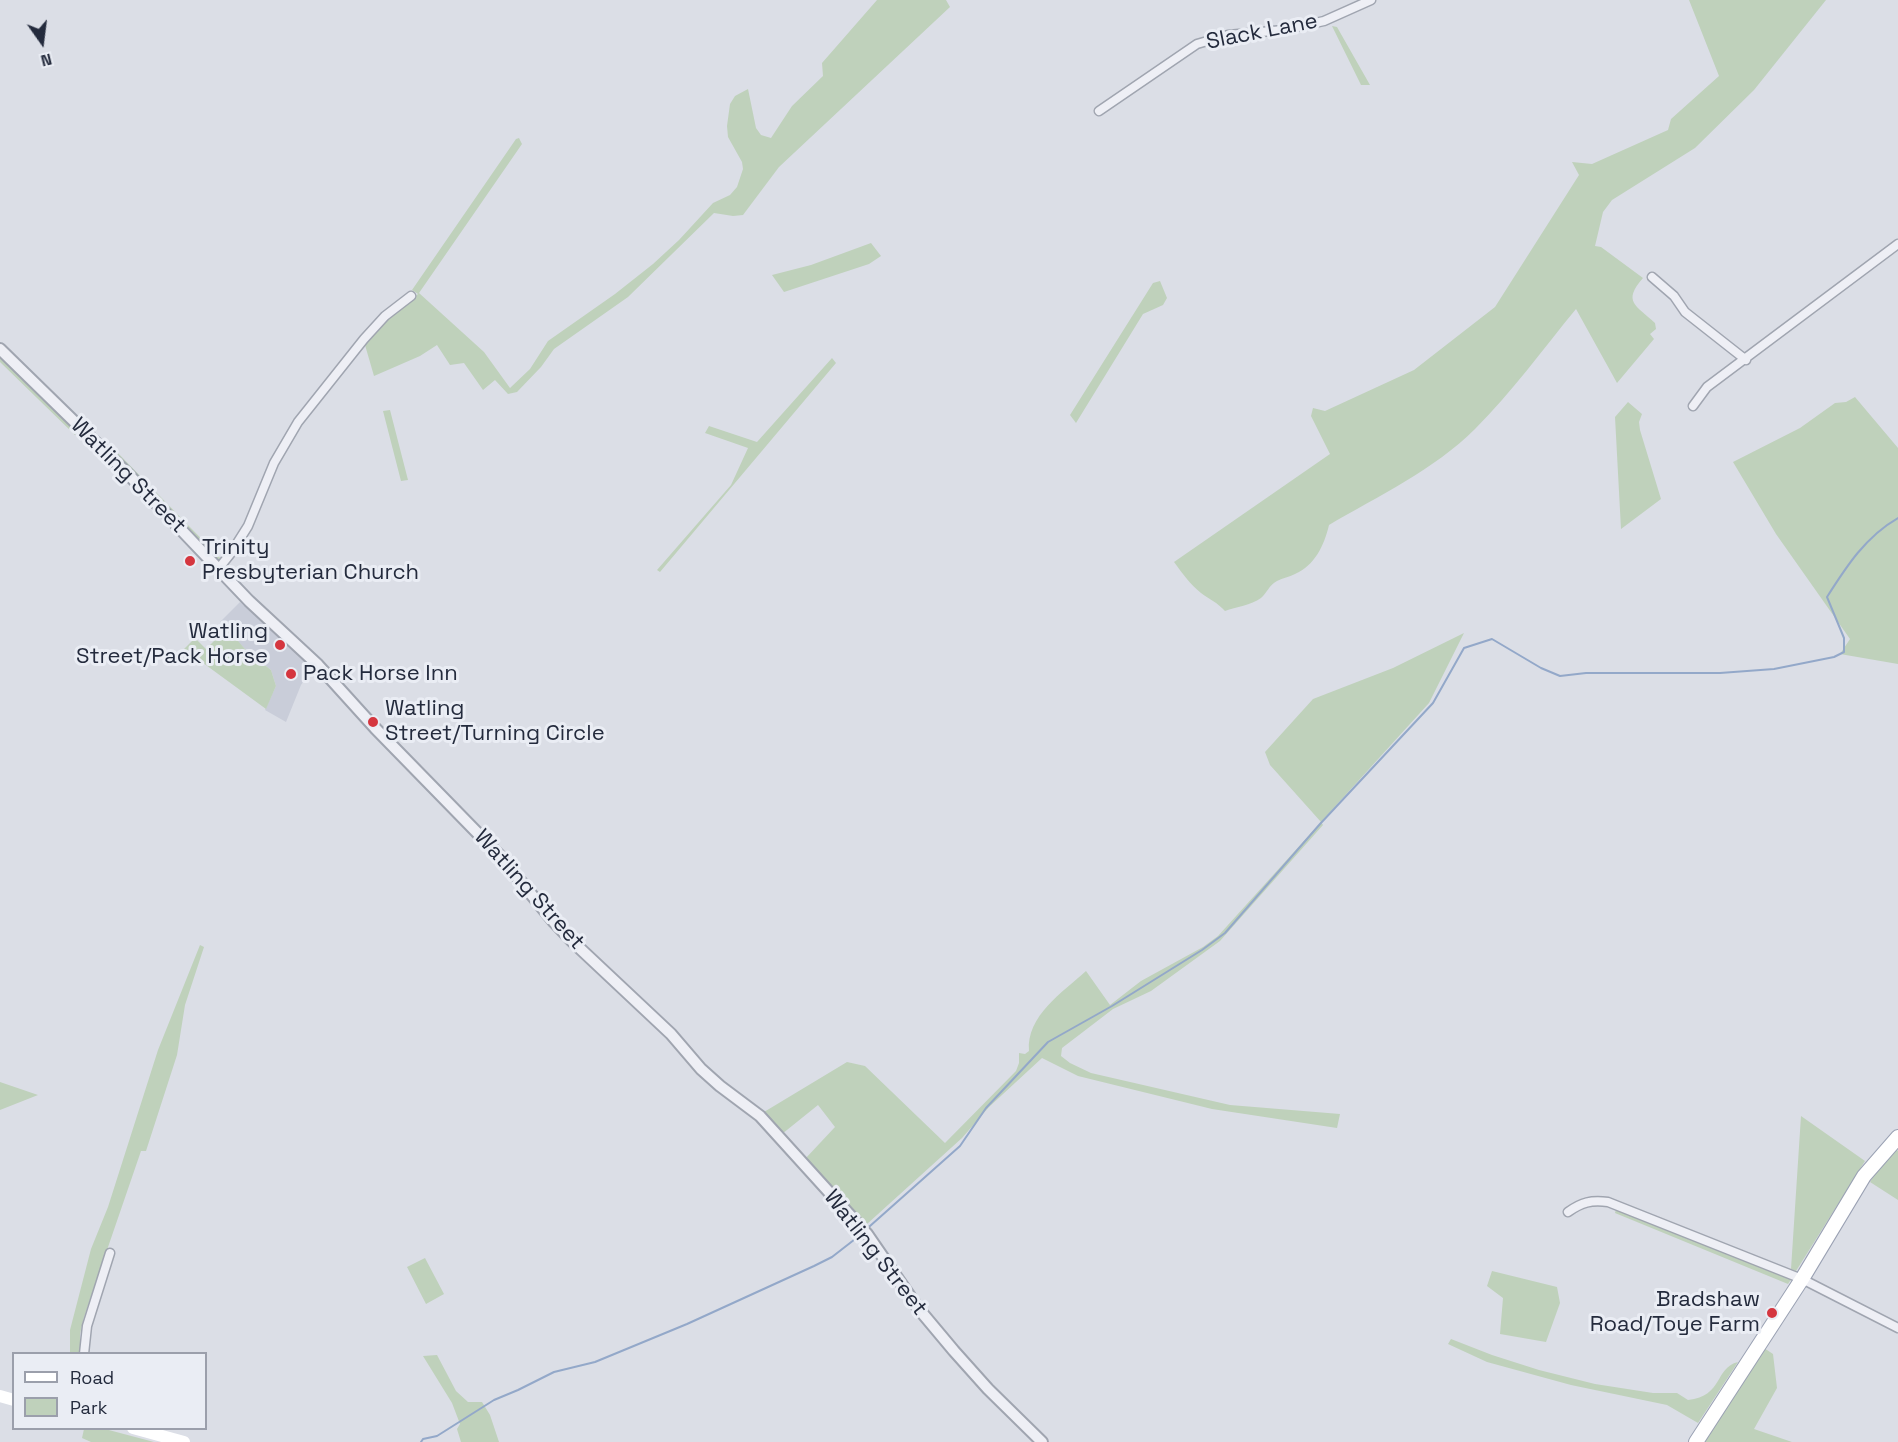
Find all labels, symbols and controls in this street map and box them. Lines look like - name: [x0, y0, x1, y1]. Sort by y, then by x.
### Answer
- street label: Slack Lane: [1204, 8, 1320, 56]
- north arrow: [12, 12, 72, 72]
- text: N: [39, 48, 54, 71]
- street label: Watling Street: [65, 413, 191, 539]
- place label: Trinity Presbyterian Church: [202, 535, 419, 586]
- marker: Trinity Presbyterian Church: [183, 554, 197, 568]
- place label: Watling Street/Pack Horse: [76, 619, 268, 670]
- marker: Watling Street/Pack Horse: [273, 638, 287, 652]
- place label: Pack Horse Inn: [303, 661, 458, 687]
- marker: Pack Horse Inn: [284, 667, 298, 681]
- place label: Watling Street/Turning Circle: [385, 696, 605, 748]
- marker: Watling Street/Turning Circle: [366, 715, 380, 729]
- street label: Watling Street: [468, 825, 590, 955]
- street label: Watling Street: [818, 1185, 932, 1321]
- place label: Bradshaw Road/Toye Farm: [1590, 1287, 1760, 1338]
- marker: Bradshaw Road/Toye Farm: [1765, 1306, 1779, 1320]
- legend: [12, 1352, 207, 1430]
- text: Road: [70, 1366, 114, 1389]
- text: Park: [70, 1396, 107, 1419]

